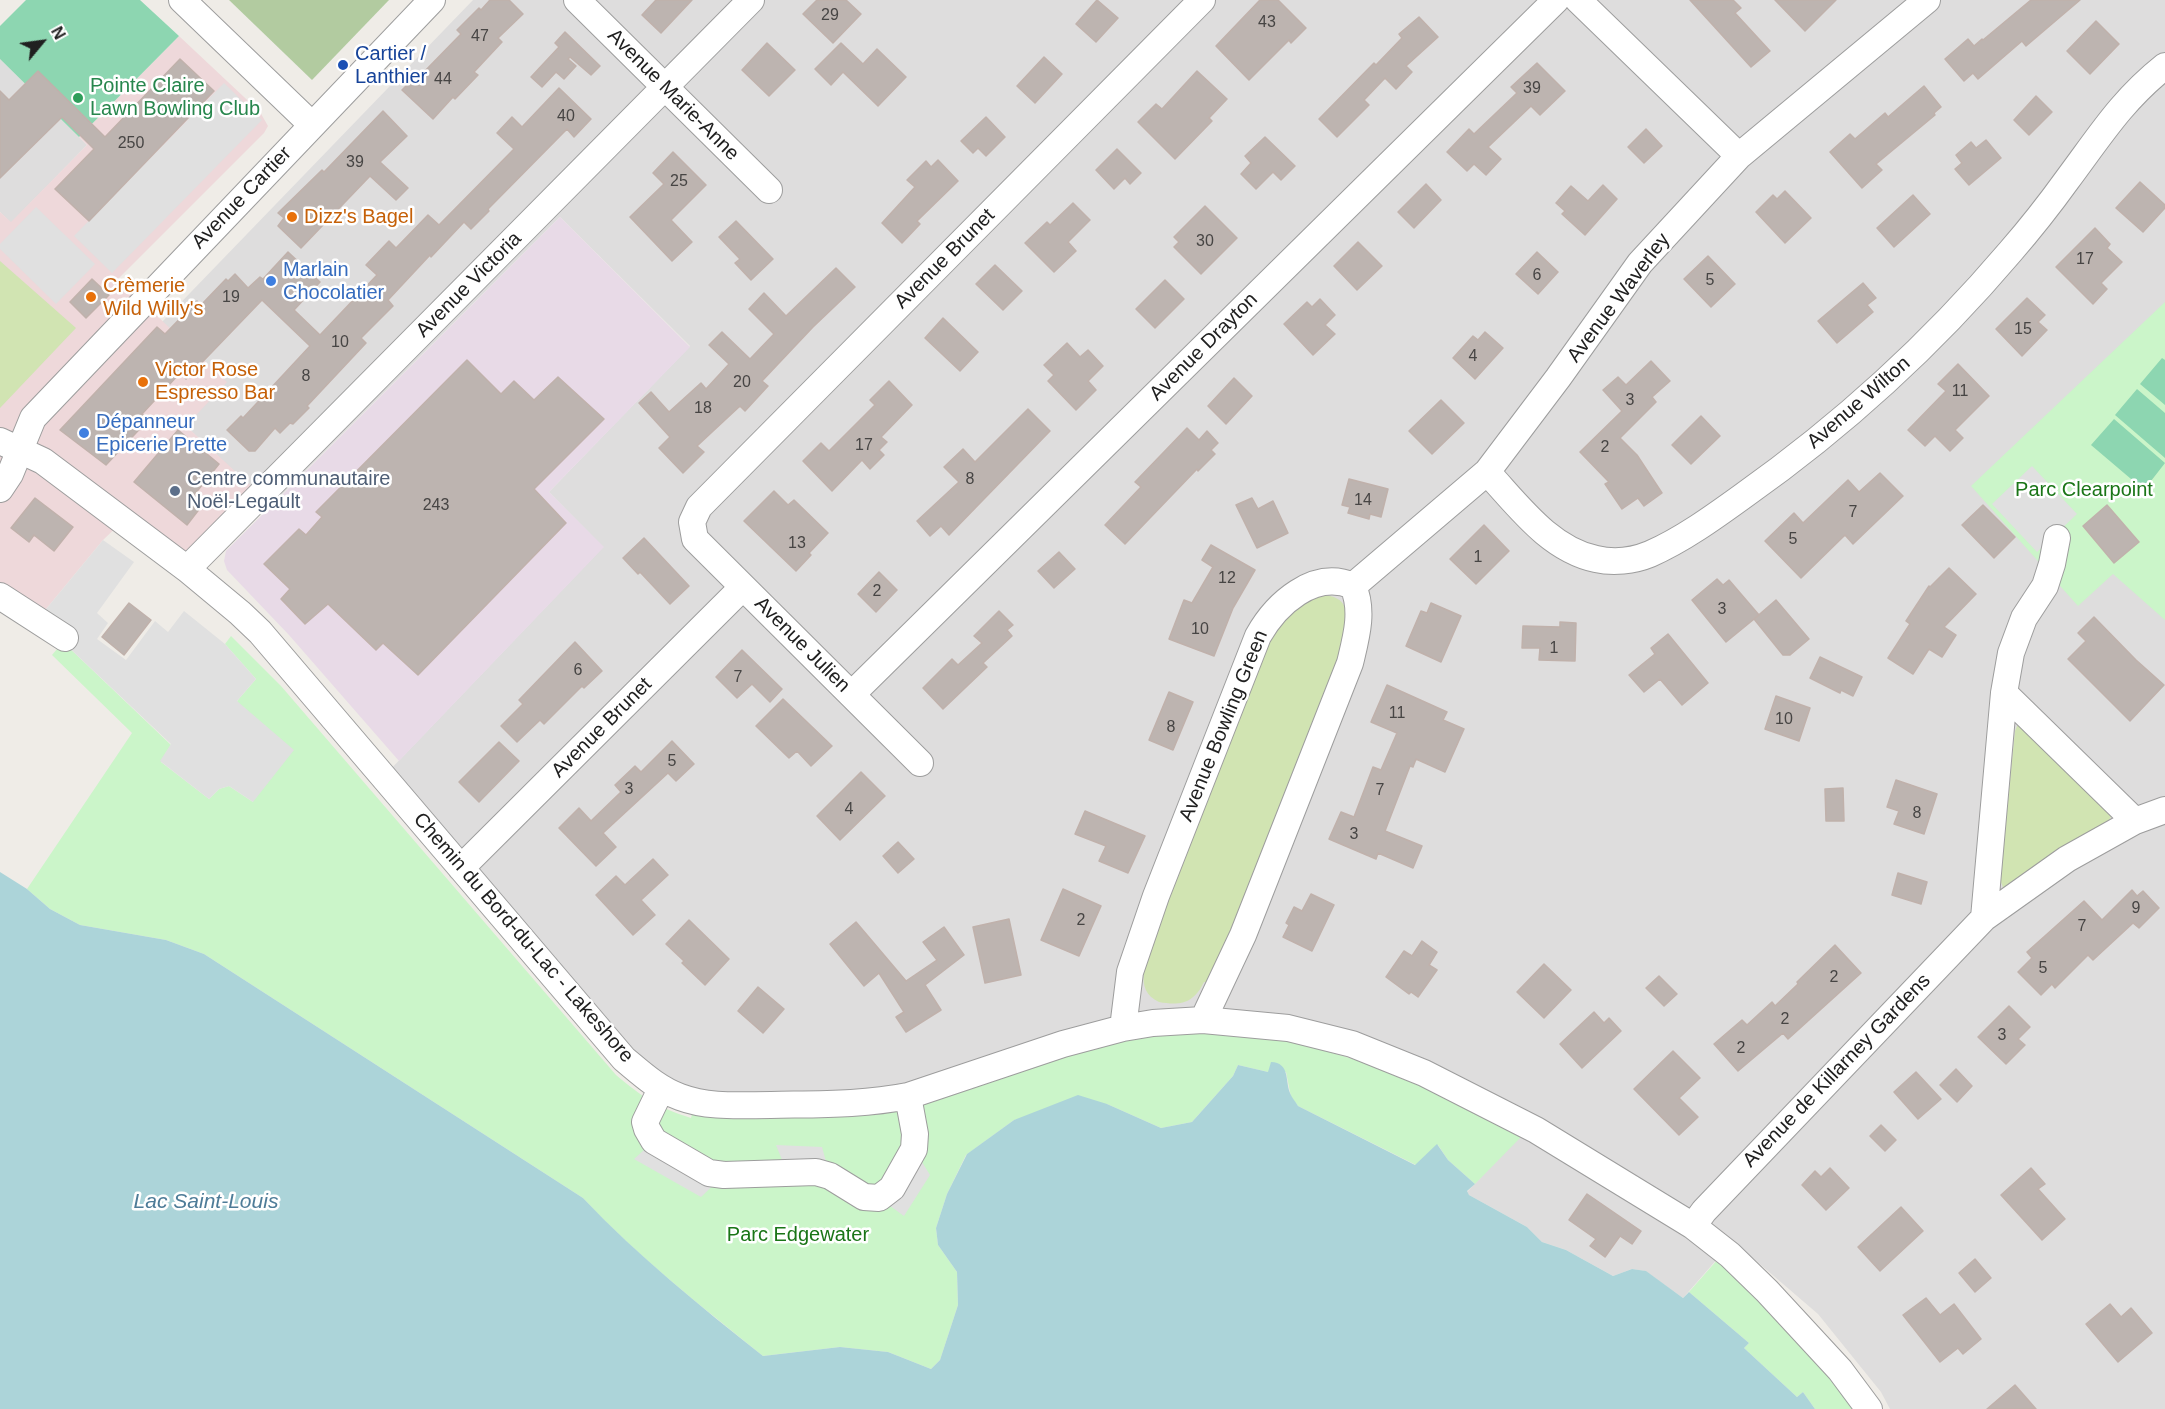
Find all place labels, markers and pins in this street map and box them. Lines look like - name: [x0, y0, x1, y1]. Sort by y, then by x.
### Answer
- place label: Cartier / Lanthier: [355, 42, 427, 89]
- marker: Cartier / Lanthier: [336, 58, 350, 72]
- place label: Pointe Claire Lawn Bowling Club: [90, 74, 260, 121]
- marker: Pointe Claire Lawn Bowling Club: [71, 91, 85, 105]
- place label: Dizz's Bagel: [304, 205, 413, 229]
- marker: Dizz's Bagel: [285, 210, 299, 224]
- place label: Marlain Chocolatier: [283, 258, 384, 305]
- place label: Crèmerie Wild Willy's: [103, 274, 203, 321]
- marker: Marlain Chocolatier: [264, 274, 278, 288]
- marker: Crèmerie Wild Willy's: [84, 290, 98, 304]
- place label: Victor Rose Espresso Bar: [155, 358, 275, 405]
- marker: Victor Rose Espresso Bar: [136, 375, 150, 389]
- place label: Dépanneur Epicerie Prette: [96, 410, 227, 457]
- marker: Dépanneur Epicerie Prette: [77, 426, 91, 440]
- place label: Centre communautaire Noël-Legault: [187, 467, 390, 514]
- marker: Centre communautaire Noël-Legault: [168, 484, 182, 498]

